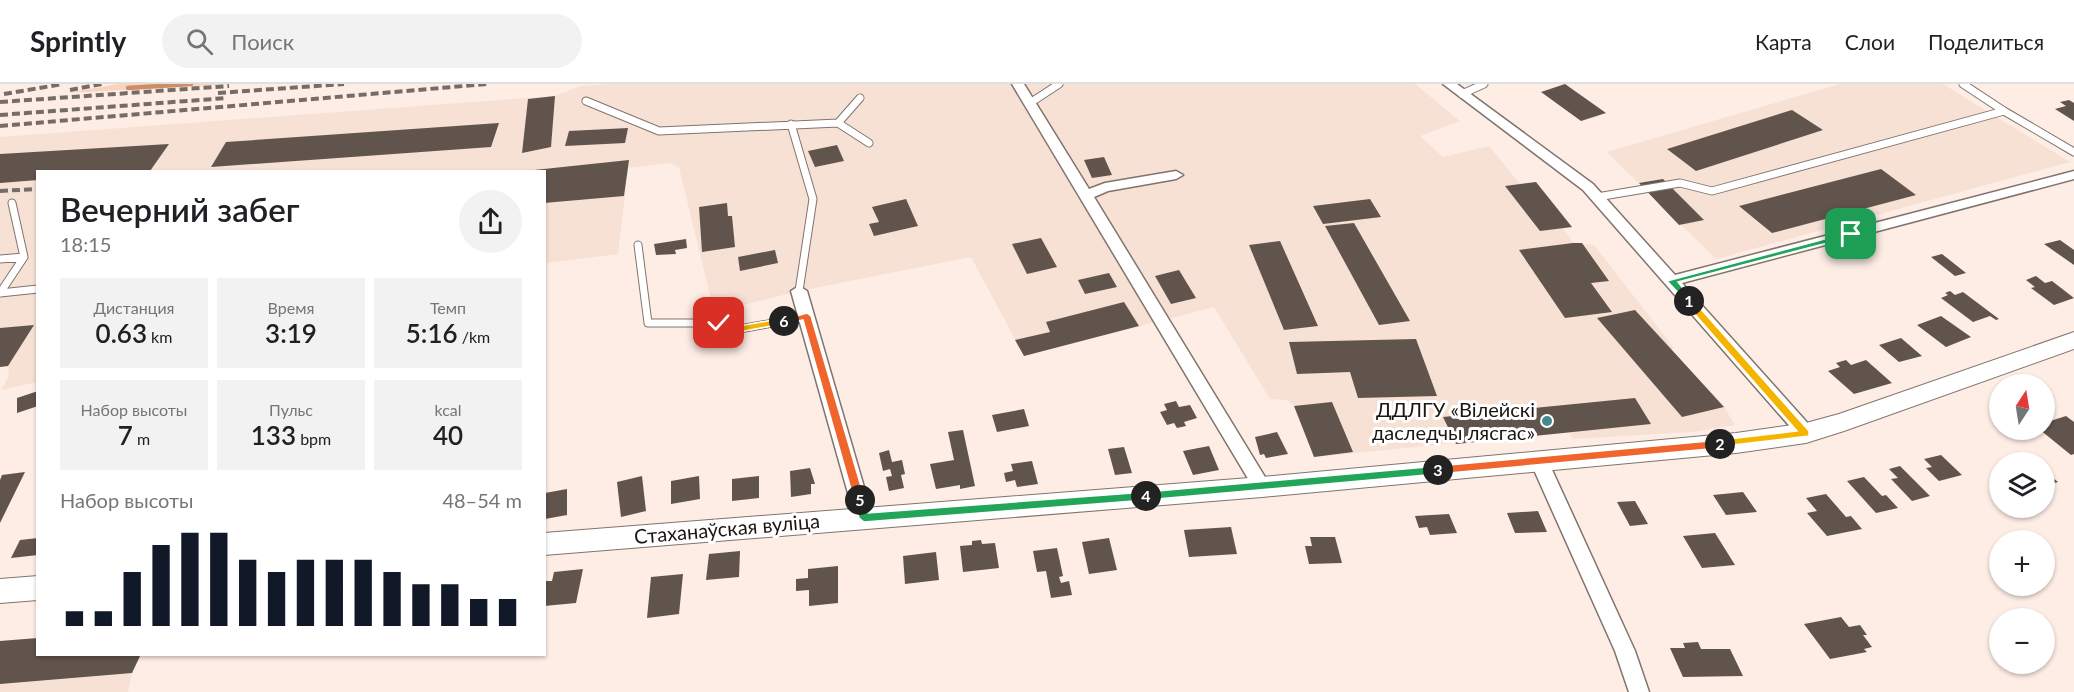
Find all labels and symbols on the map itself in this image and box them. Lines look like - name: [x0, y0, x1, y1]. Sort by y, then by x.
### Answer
- pin: [1825, 208, 1876, 259]
- pin: 1: [1674, 286, 1704, 316]
- pin: [693, 297, 744, 348]
- pin: 6: [769, 306, 799, 336]
- north arrow: [1989, 374, 2055, 440]
- place label: ДДЛГУ «Вілейскі даследчы лясгас»: [1372, 397, 1535, 444]
- marker: ДДЛГУ «Вілейскі даследчы лясгас»: [1540, 414, 1554, 428]
- pin: 2: [1705, 429, 1735, 459]
- pin: 3: [1423, 455, 1453, 485]
- pin: 4: [1131, 481, 1161, 511]
- pin: 5: [845, 485, 875, 515]
- street label: Стаханаўская вуліца: [633, 508, 821, 548]

